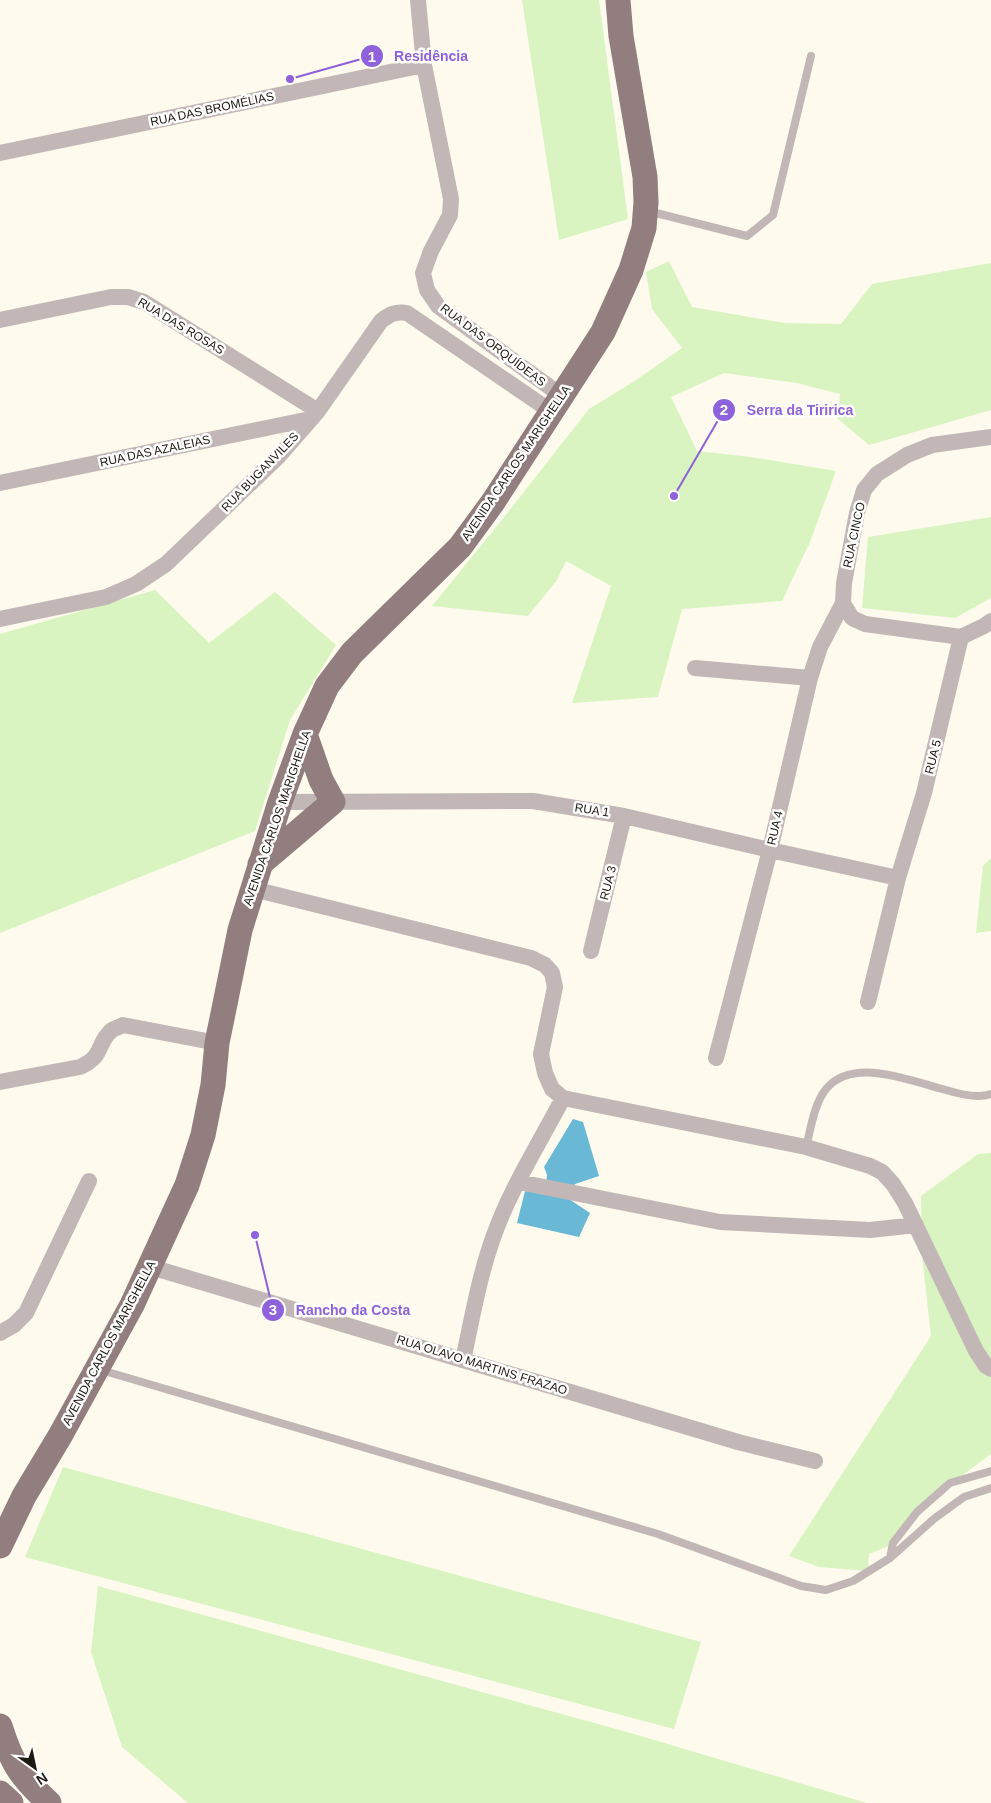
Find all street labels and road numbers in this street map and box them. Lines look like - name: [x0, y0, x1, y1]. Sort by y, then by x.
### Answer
- street label: RUA DAS BROMÉLIAS: [149, 88, 275, 129]
- street label: RUA DAS ROSAS: [135, 295, 227, 357]
- street label: RUA DAS ORQUÍDEAS: [438, 300, 549, 389]
- street label: AVENIDA CARLOS MARIGHELLA: [459, 383, 573, 543]
- street label: RUA BUGANVILES: [219, 429, 301, 515]
- street label: RUA DAS AZALEIAS: [98, 432, 212, 470]
- street label: RUA CINCO: [840, 501, 868, 569]
- street label: AVENIDA CARLOS MARIGHELLA: [240, 728, 314, 908]
- street label: RUA 5: [922, 738, 944, 776]
- street label: RUA 1: [574, 800, 611, 820]
- street label: RUA 4: [764, 809, 786, 846]
- street label: RUA 3: [597, 864, 619, 902]
- street label: AVENIDA CARLOS MARIGHELLA: [60, 1258, 158, 1428]
- street label: RUA OLAVO MARTINS FRAZAO: [395, 1332, 569, 1398]

